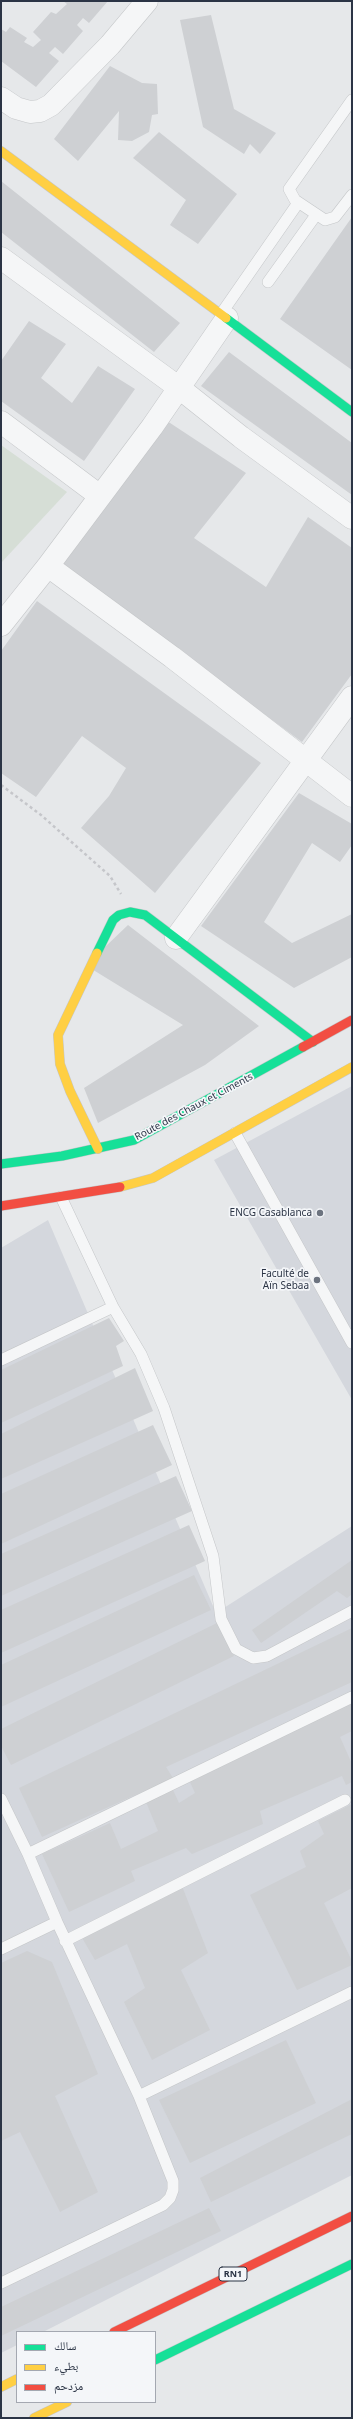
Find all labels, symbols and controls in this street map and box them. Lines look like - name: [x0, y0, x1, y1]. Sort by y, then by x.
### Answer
- street label: Route des Chaux et Ciments: [133, 1071, 255, 1143]
- place label: ENCG Casablanca: [230, 1207, 312, 1219]
- marker: ENCG Casablanca: [315, 1208, 325, 1218]
- place label: Faculté de Aïn Sebaa: [261, 1268, 309, 1292]
- marker: Faculté de Aïn Sebaa: [312, 1275, 322, 1285]
- road number: RN1: [219, 2267, 247, 2281]
- legend: [16, 2331, 156, 2403]
- text: سالك: [54, 2337, 76, 2354]
- text: بطيء: [54, 2357, 78, 2374]
- text: مزدحم: [54, 2377, 83, 2394]

